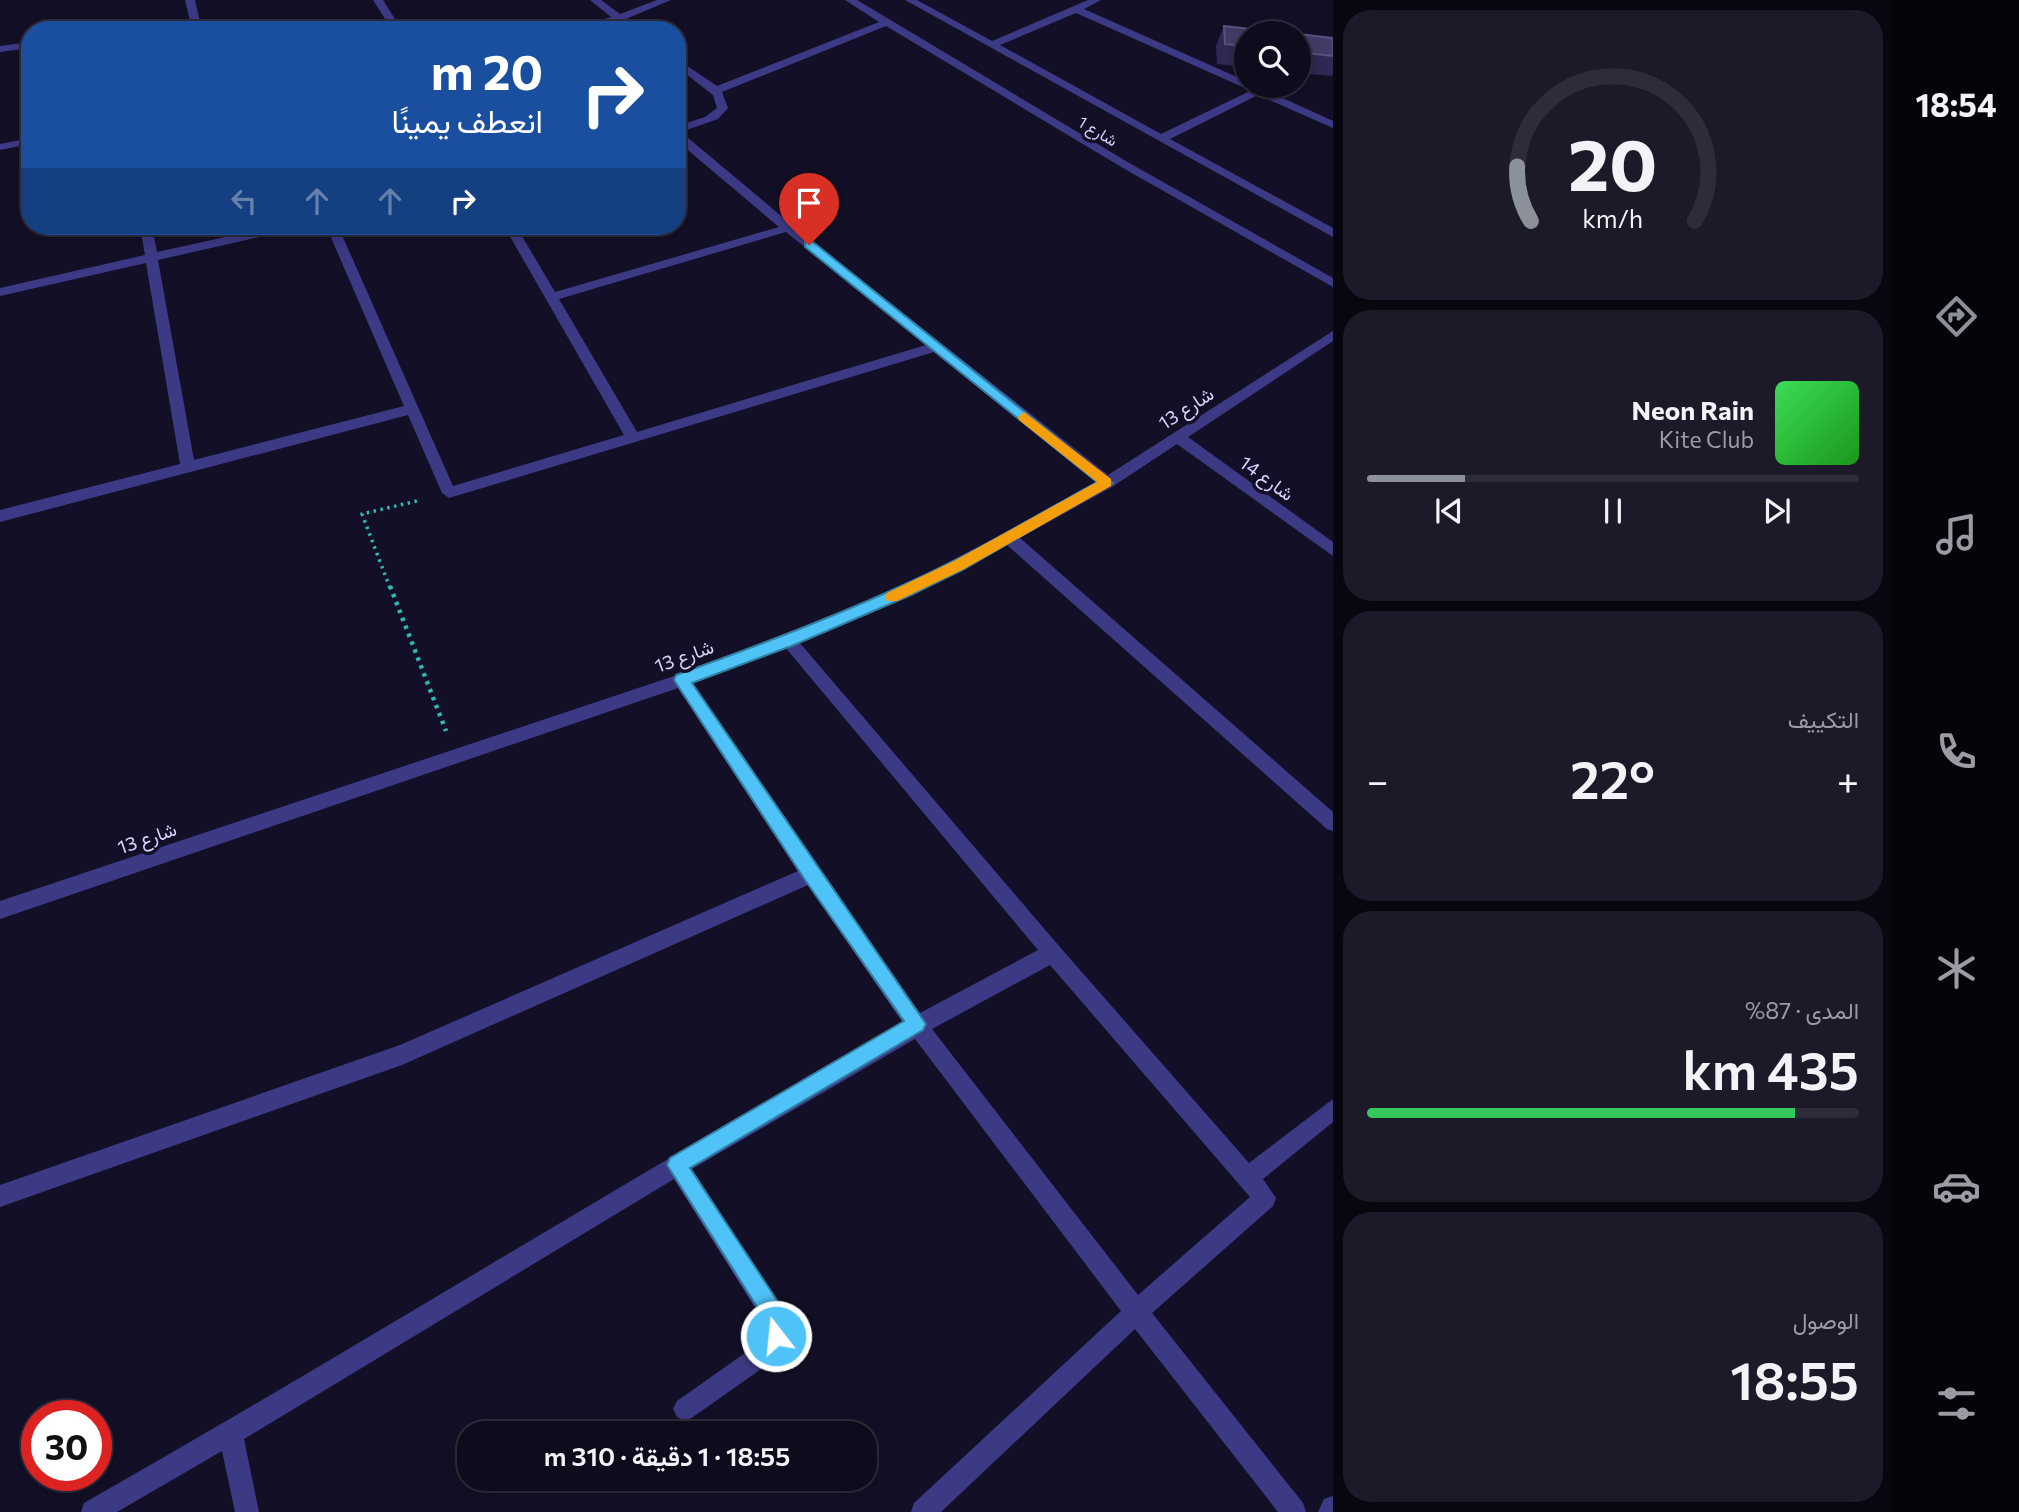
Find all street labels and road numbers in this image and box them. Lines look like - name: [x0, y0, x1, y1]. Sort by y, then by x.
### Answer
- street label: شارع 1: [1074, 112, 1121, 152]
- street label: شارع 13: [1154, 381, 1219, 435]
- street label: شارع 14: [1235, 450, 1299, 507]
- street label: شارع 13: [651, 634, 717, 679]
- street label: شارع 13: [114, 817, 180, 860]

